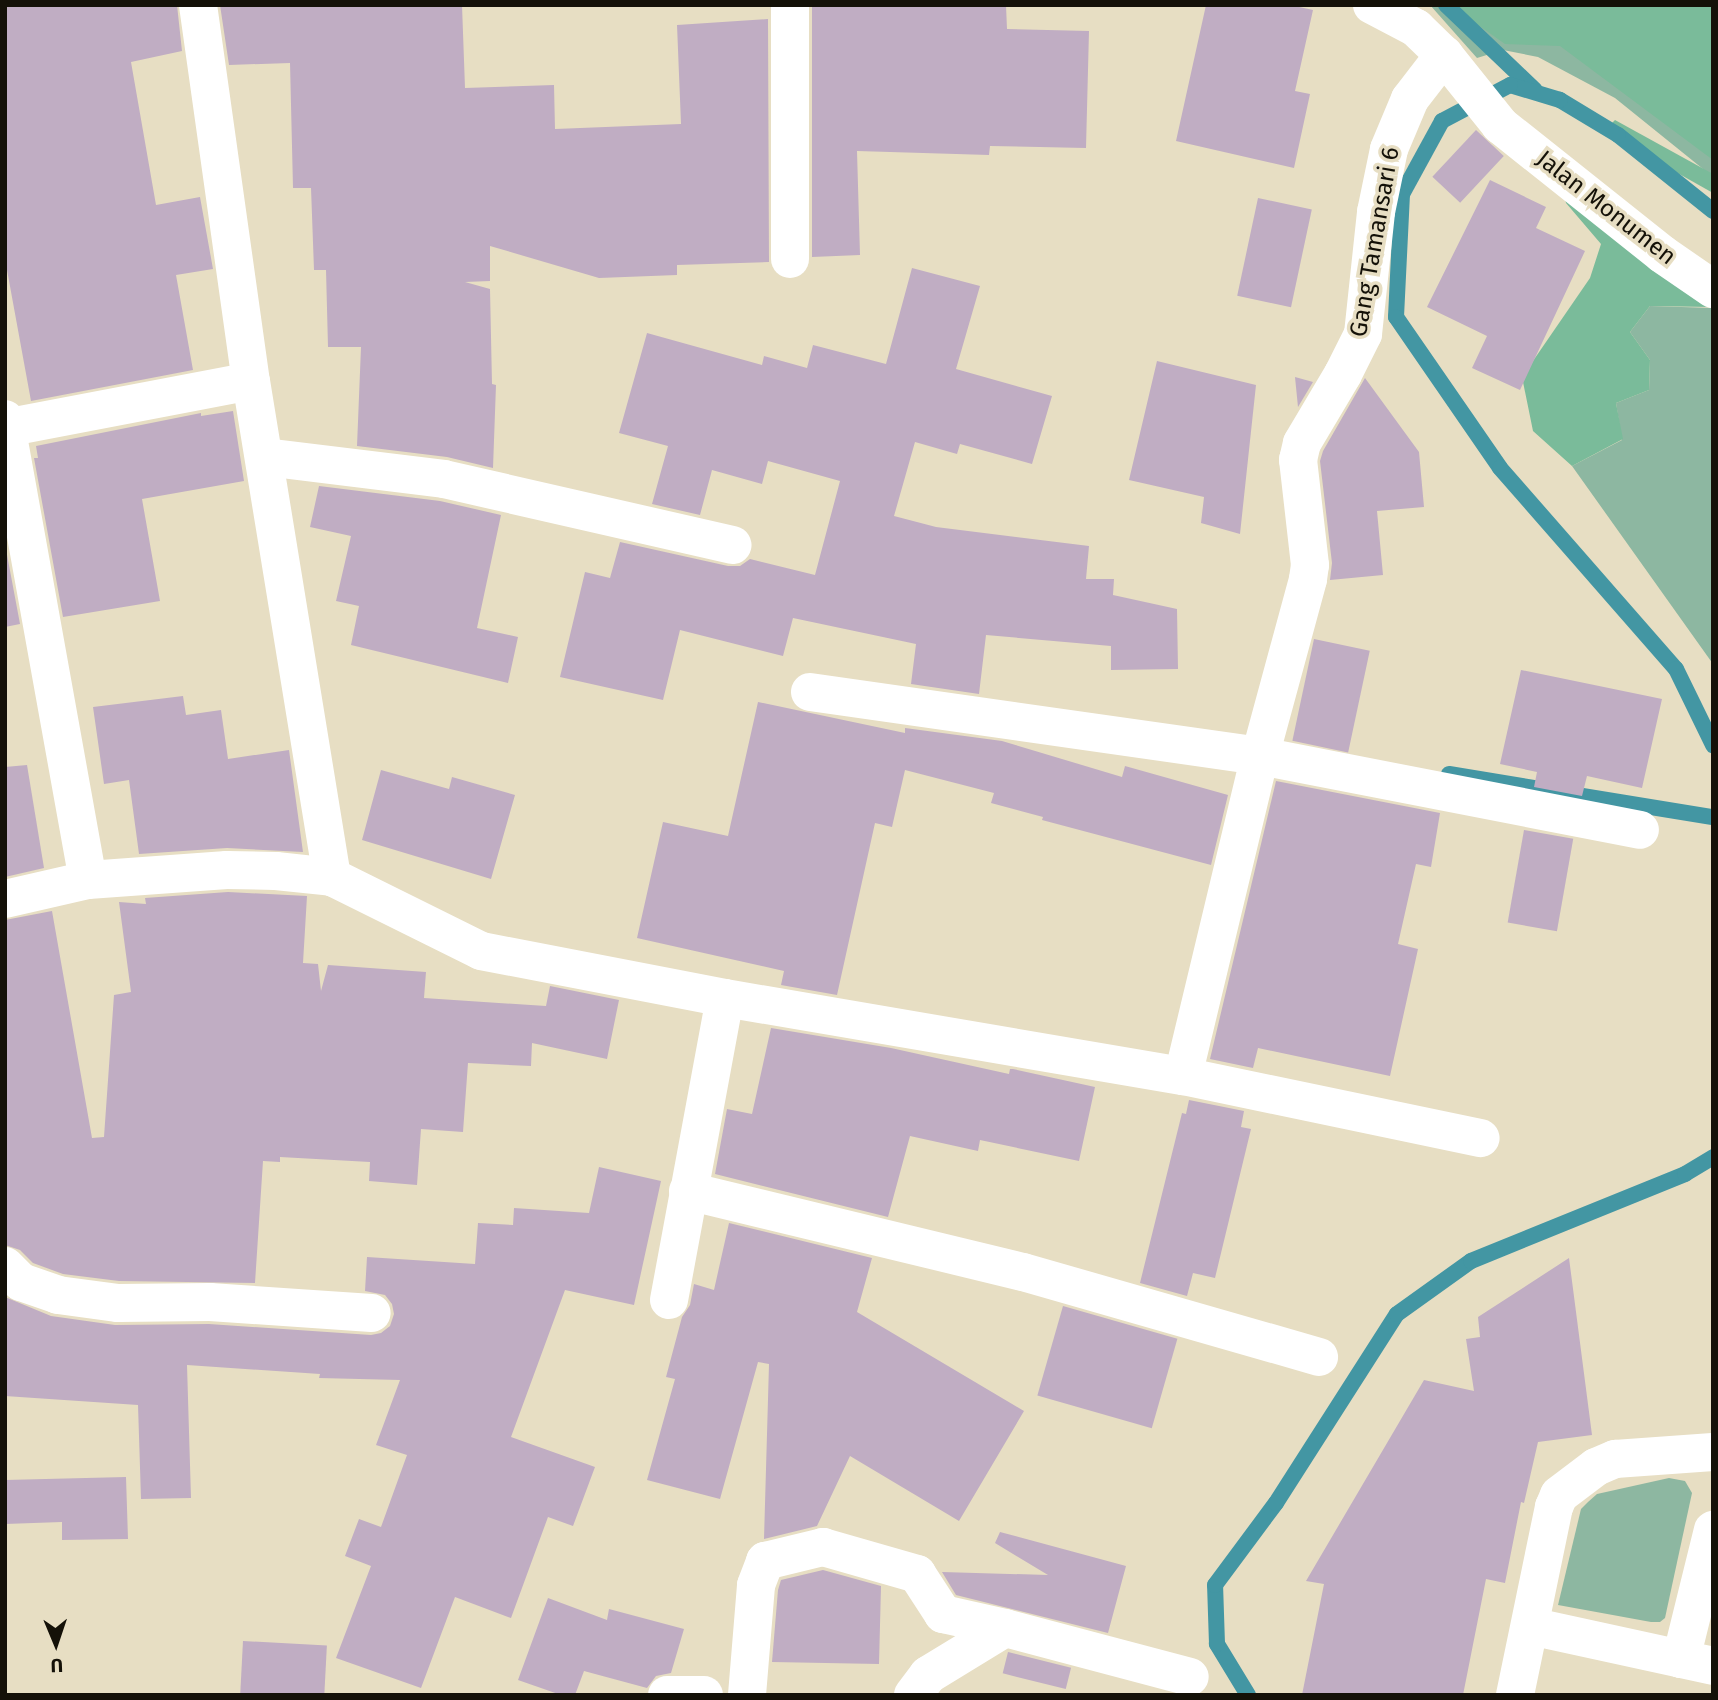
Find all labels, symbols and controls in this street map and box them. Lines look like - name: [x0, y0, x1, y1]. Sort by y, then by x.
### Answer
- street label: Gang Tamansari 6: [1344, 145, 1406, 339]
- street label: Jalan Monumen: [1531, 145, 1681, 271]
- north arrow: [21, 1609, 91, 1679]
- text: U: [50, 1654, 63, 1677]

